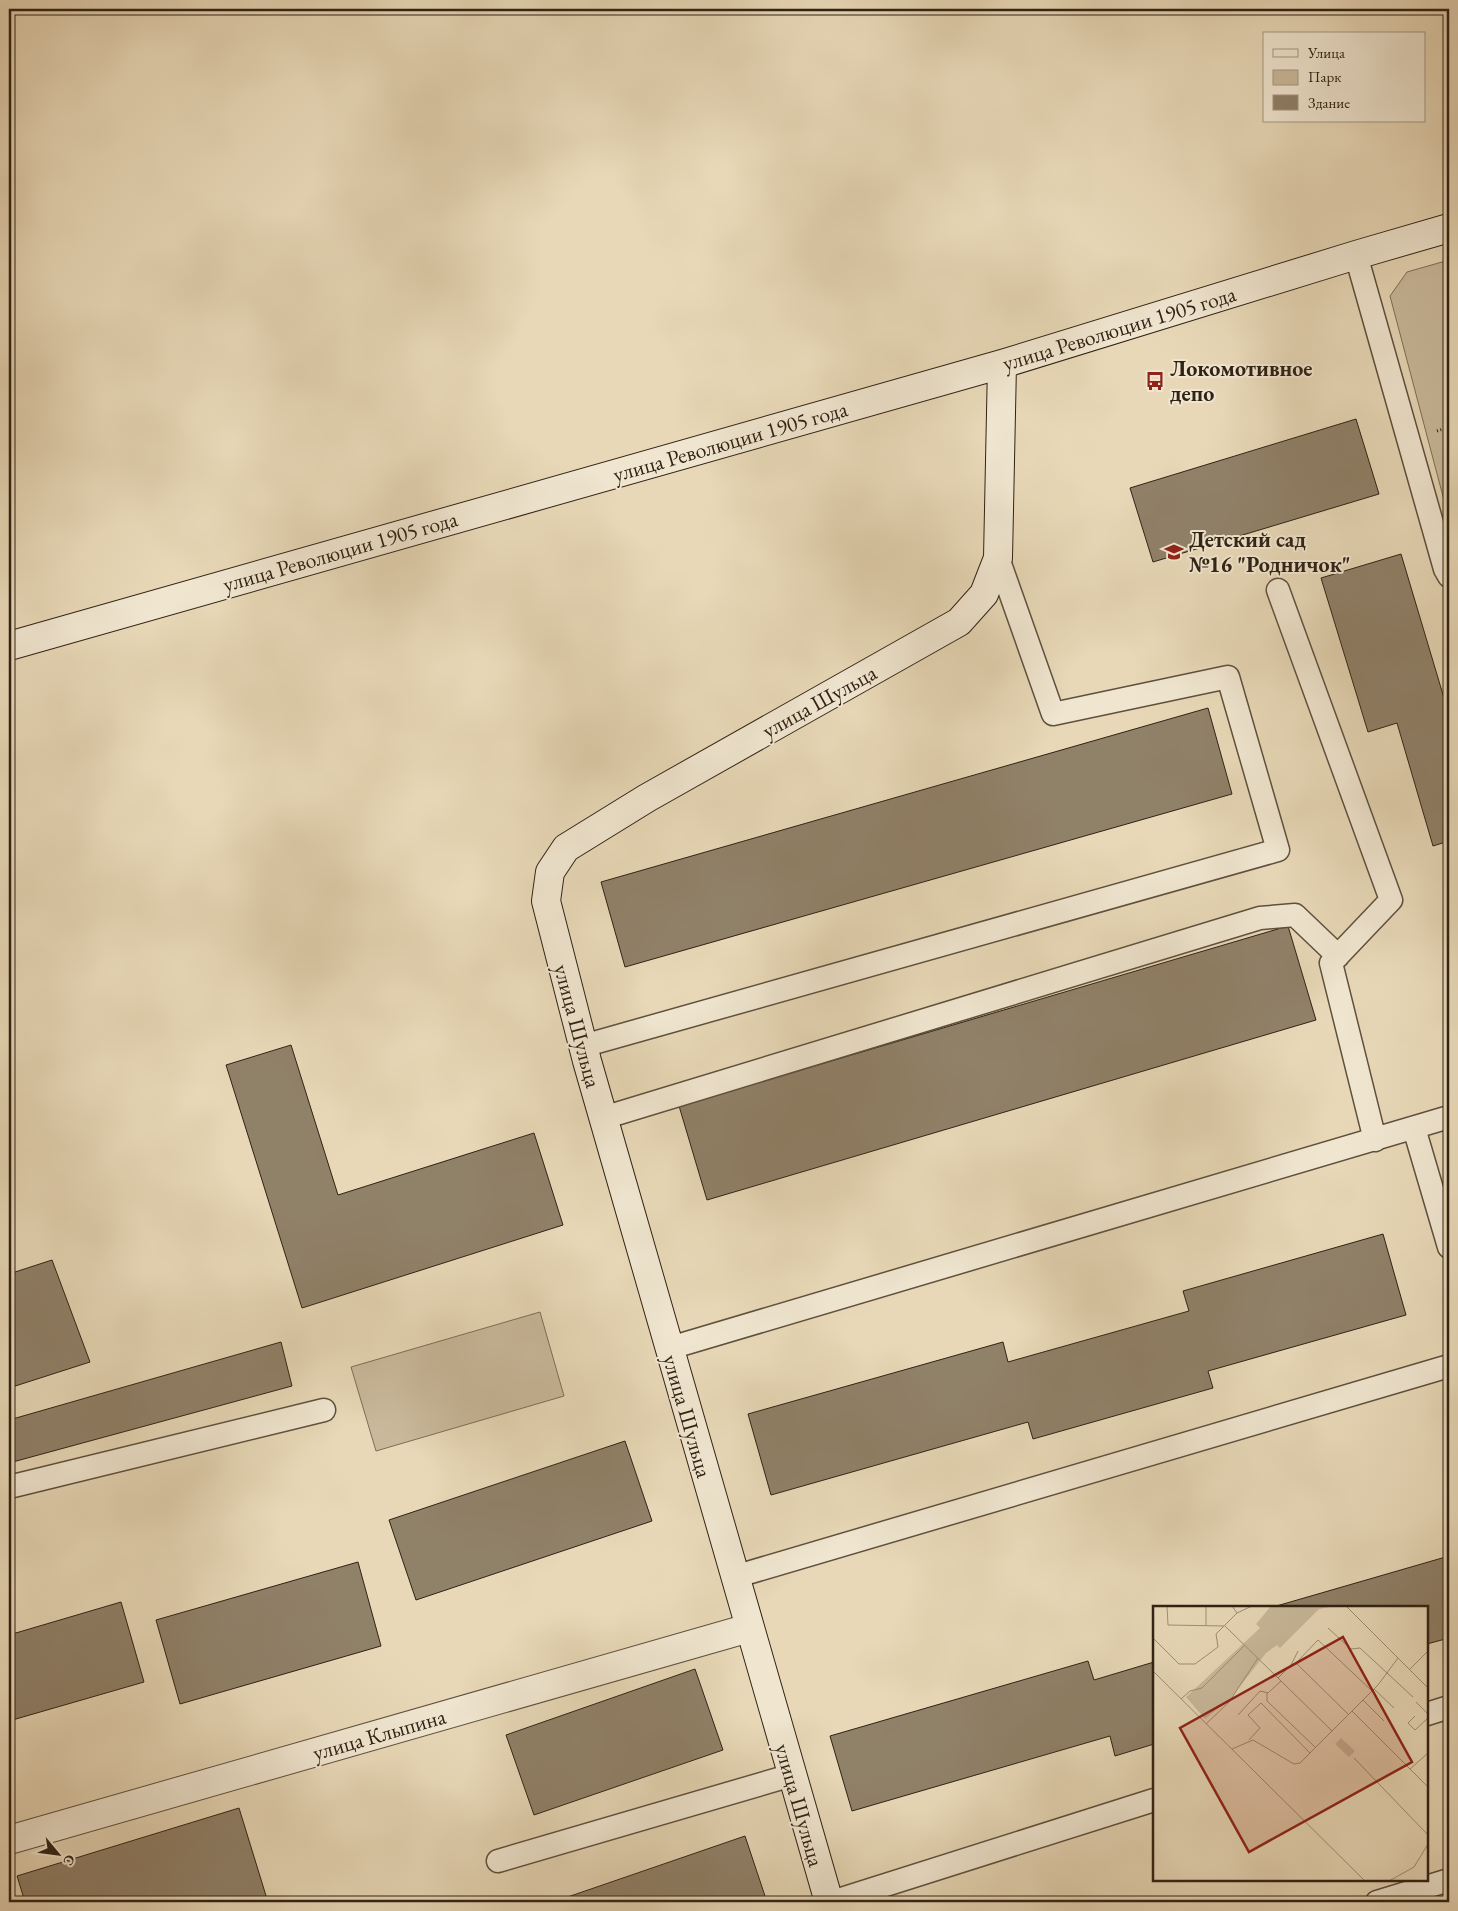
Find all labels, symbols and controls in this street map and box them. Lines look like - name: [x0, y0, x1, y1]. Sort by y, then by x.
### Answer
- legend: [1263, 32, 1426, 122]
- text: Улица: [1307, 43, 1345, 62]
- text: Парк: [1308, 67, 1341, 86]
- text: Здание: [1308, 93, 1350, 112]
- street label: улица Революции 1905 года: [999, 279, 1240, 378]
- place label: Локомотивное депо: [1170, 354, 1313, 408]
- bus stop icon: Локомотивное депо: [1144, 370, 1166, 392]
- street label: улица Революции 1905 года: [610, 394, 851, 489]
- street label: улица Революции 1905 года: [220, 504, 461, 599]
- place label: Детский сад №16 "Родничок": [1189, 525, 1351, 579]
- school or university icon: Детский сад №16 "Родничок": [1163, 541, 1185, 563]
- street label: улица Шульца: [757, 658, 882, 745]
- street label: улица Шульца: [547, 961, 608, 1091]
- street label: улица Шульца: [656, 1351, 719, 1481]
- inset map: [1153, 1606, 1428, 1881]
- street label: улица Клыпина: [309, 1702, 449, 1767]
- street label: улица Шульца: [768, 1740, 831, 1870]
- north arrow: [32, 1828, 82, 1878]
- text: С: [59, 1852, 80, 1869]

